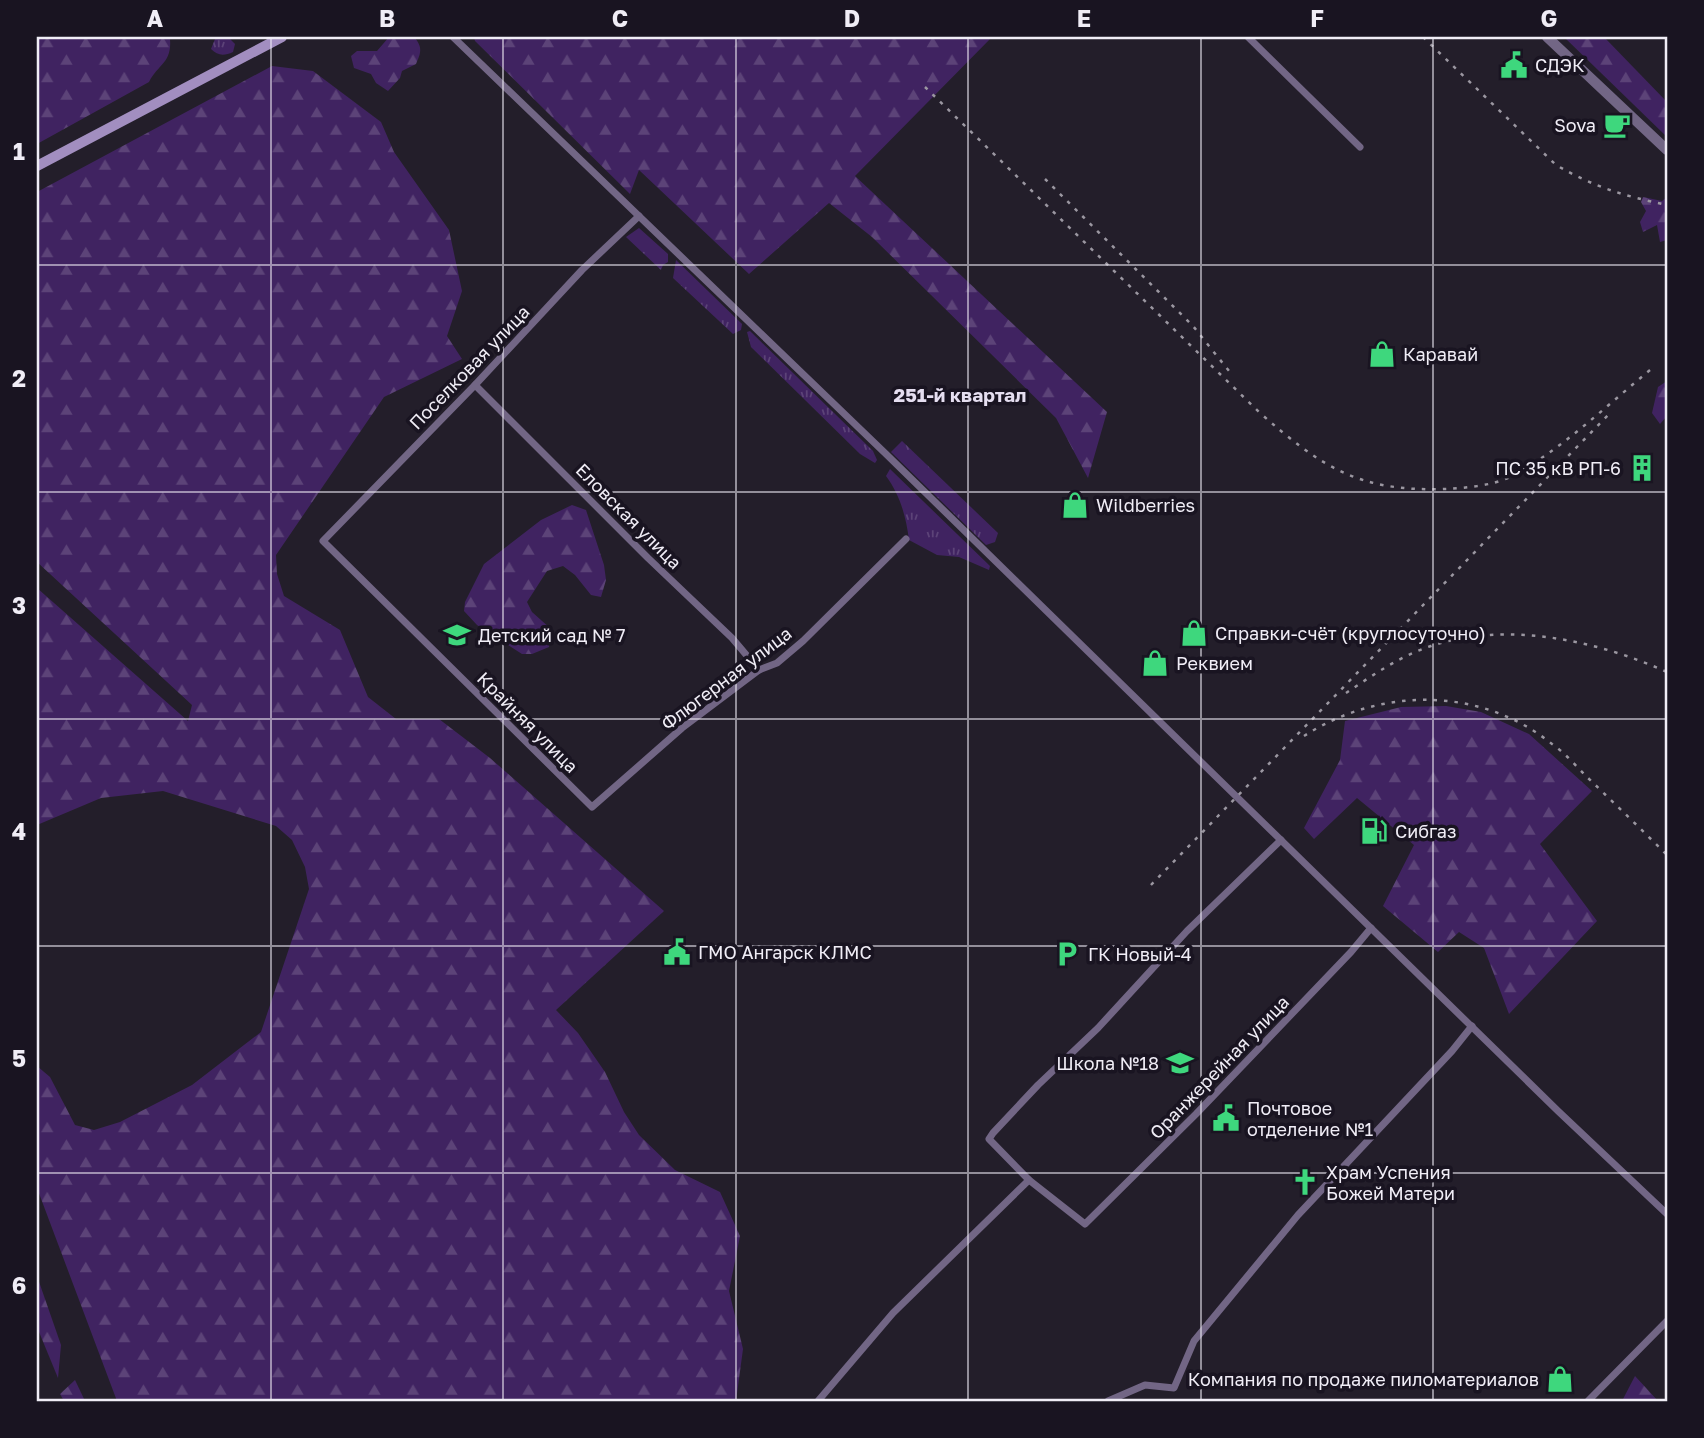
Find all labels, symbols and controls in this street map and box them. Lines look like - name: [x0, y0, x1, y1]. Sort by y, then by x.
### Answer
- text: A: [147, 4, 164, 32]
- text: B: [379, 4, 395, 32]
- text: C: [612, 4, 628, 32]
- text: D: [844, 4, 860, 32]
- text: E: [1077, 4, 1091, 32]
- text: F: [1310, 4, 1324, 32]
- text: G: [1541, 4, 1557, 32]
- public building icon: СДЭК: [1499, 50, 1529, 80]
- place label: СДЭК: [1535, 54, 1585, 76]
- cafe icon: Sova: [1602, 110, 1632, 140]
- place label: Sova: [1554, 114, 1596, 136]
- text: 1: [13, 137, 25, 165]
- street label: Поселковая улица: [404, 301, 534, 433]
- shop icon: Каравай: [1367, 339, 1397, 369]
- place label: Каравай: [1403, 343, 1478, 365]
- text: 2: [12, 364, 26, 392]
- district label: 251-й квартал: [894, 383, 1026, 406]
- building icon: ПС 35 кВ РП-6: [1627, 453, 1657, 483]
- place label: ПС 35 кВ РП-6: [1495, 457, 1621, 479]
- street label: Еловская улица: [572, 459, 686, 573]
- shop icon: Wildberries: [1060, 490, 1090, 520]
- place label: Wildberries: [1096, 494, 1195, 516]
- text: 3: [12, 591, 26, 619]
- shop icon: Справки-счёт (круглосуточно): [1179, 618, 1209, 648]
- school or university icon: Детский сад № 7: [442, 620, 472, 650]
- street label: Флюгерная улица: [656, 622, 796, 734]
- place label: Справки-счёт (круглосуточно): [1215, 622, 1486, 644]
- place label: Детский сад № 7: [478, 624, 626, 646]
- shop icon: Реквием: [1140, 648, 1170, 678]
- place label: Реквием: [1176, 652, 1253, 674]
- street label: Крайняя улица: [473, 667, 583, 777]
- fuel station icon: Сибгаз: [1359, 816, 1389, 846]
- text: 4: [12, 817, 26, 845]
- place label: Сибгаз: [1395, 820, 1456, 842]
- public building icon: ГМО Ангарск КЛМС: [662, 937, 692, 967]
- parking icon: ГК Новый-4: [1052, 939, 1082, 969]
- place label: ГМО Ангарск КЛМС: [698, 941, 872, 963]
- place label: ГК Новый-4: [1088, 943, 1192, 965]
- street label: Оранжерейная улица: [1145, 991, 1293, 1143]
- text: 5: [12, 1044, 26, 1072]
- school or university icon: Школа №18: [1165, 1048, 1195, 1078]
- place label: Школа №18: [1056, 1052, 1159, 1074]
- place label: Почтовое отделение №1: [1247, 1097, 1373, 1140]
- public building icon: Почтовое отделение №1: [1211, 1103, 1241, 1133]
- place label: Храм Успения Божей Матери: [1326, 1161, 1455, 1204]
- church icon: Храм Успения Божей Матери: [1290, 1167, 1320, 1197]
- text: 6: [12, 1271, 26, 1299]
- shop icon: Компания по продаже пиломатериалов: [1545, 1364, 1575, 1394]
- place label: Компания по продаже пиломатериалов: [1188, 1368, 1539, 1390]

